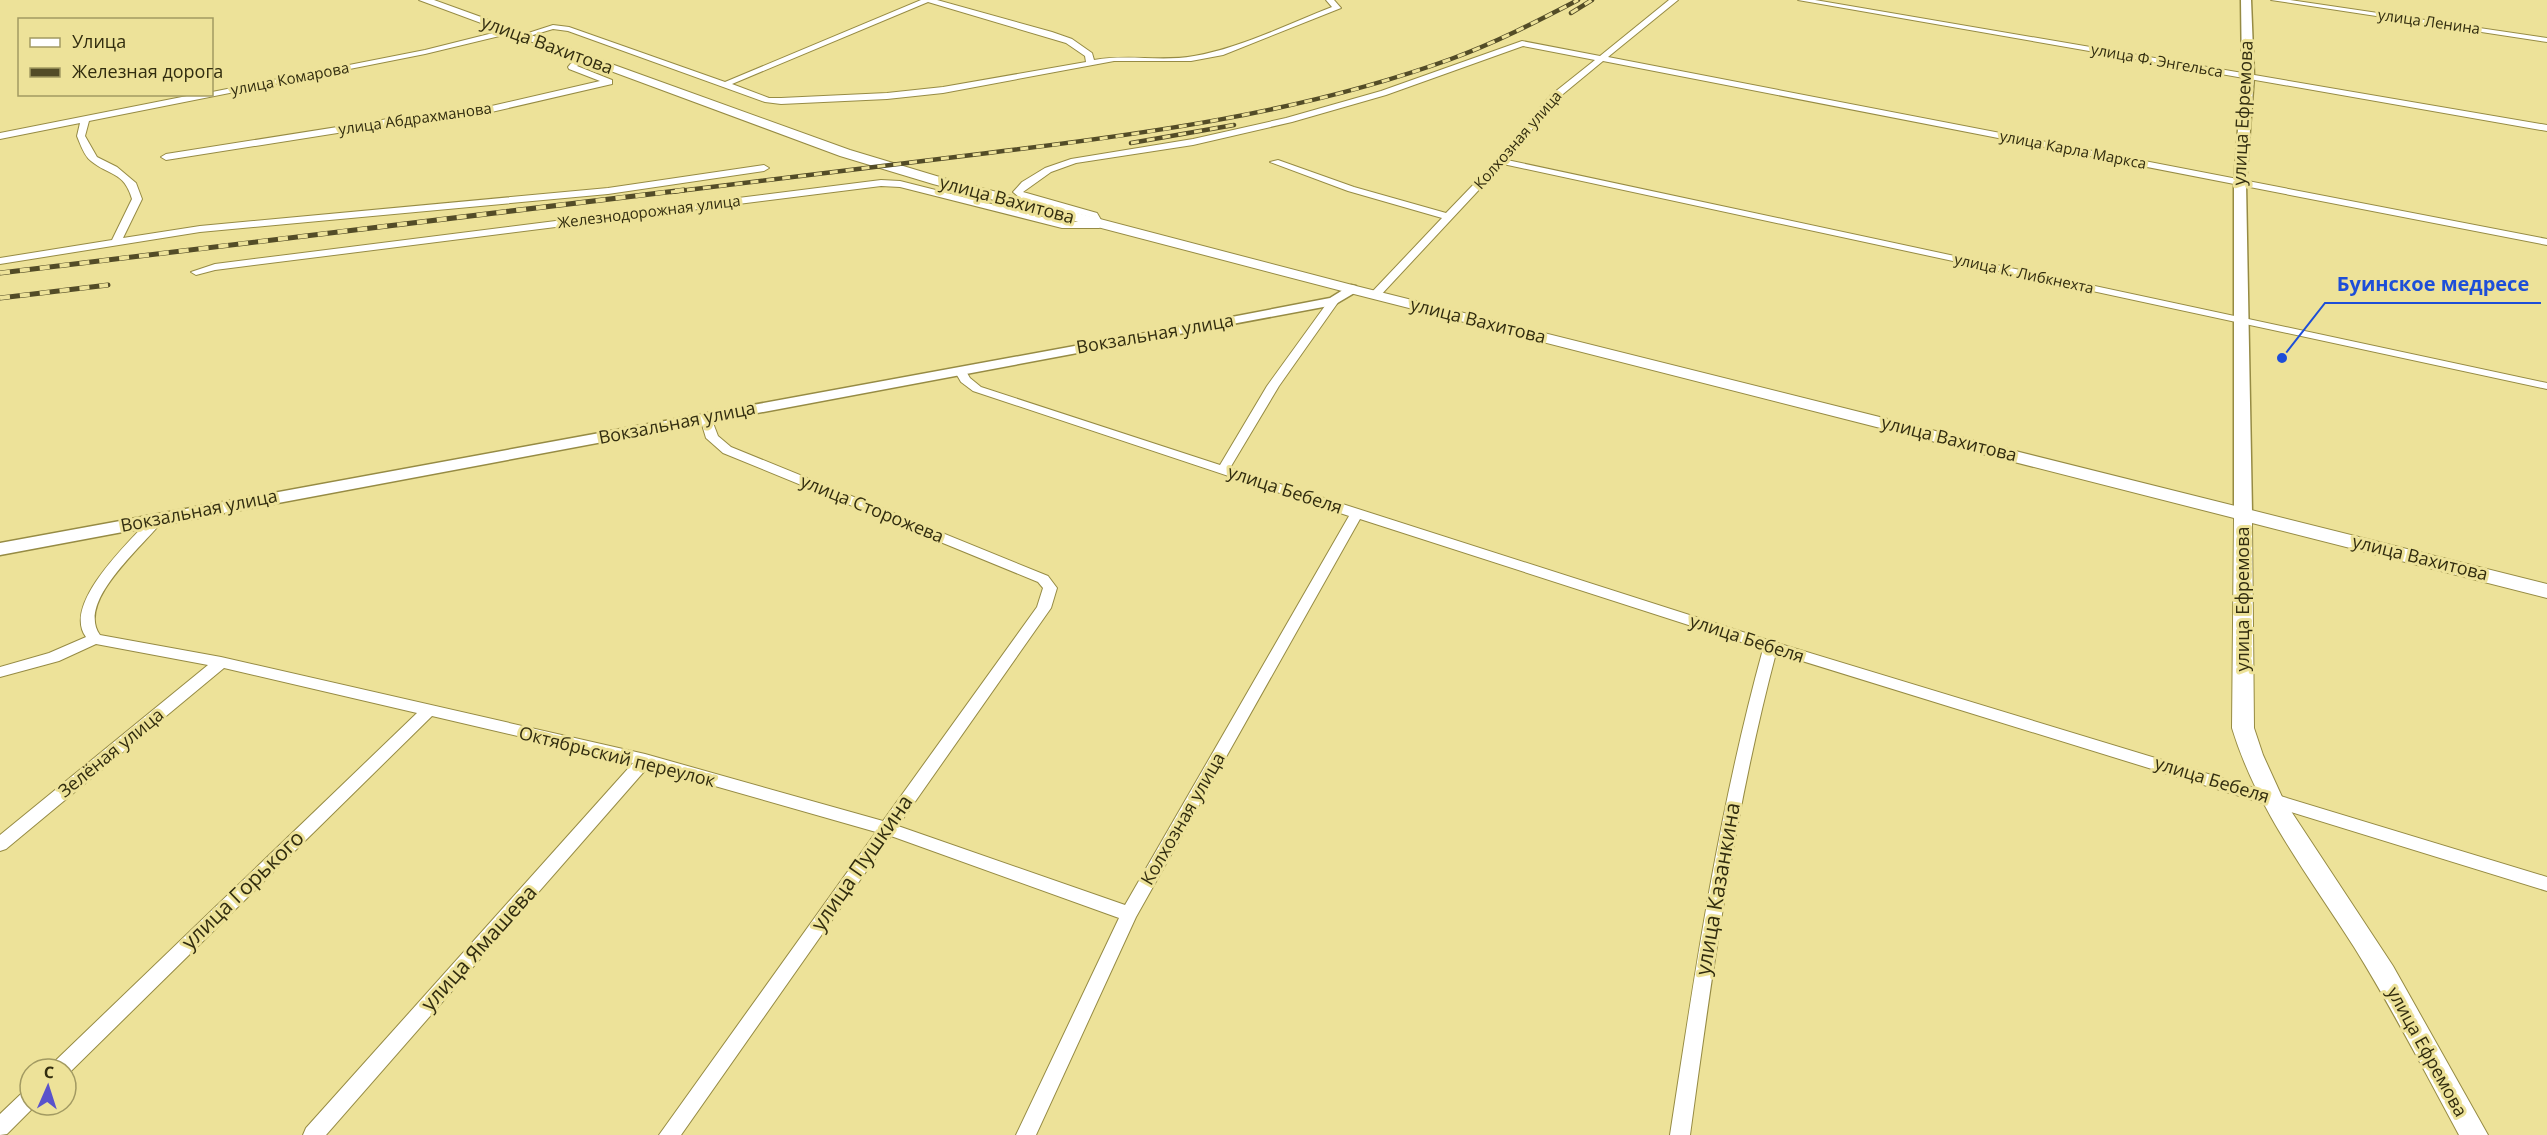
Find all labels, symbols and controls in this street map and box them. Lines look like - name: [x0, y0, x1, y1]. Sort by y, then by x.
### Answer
- street label: улица Ленина: [2377, 4, 2482, 38]
- street label: улица Вахитова: [478, 9, 617, 79]
- legend: [18, 18, 213, 96]
- text: Улица: [72, 29, 126, 53]
- street label: улица Ф. Энгельса: [2090, 39, 2225, 81]
- street label: улица Ефремова: [2226, 40, 2258, 186]
- street label: улица Комарова: [229, 57, 351, 99]
- text: Железная дорога: [72, 59, 223, 83]
- street label: Колхозная улица: [1469, 86, 1566, 193]
- street label: улица Абдрахманова: [337, 97, 493, 139]
- street label: улица Карла Маркса: [1998, 125, 2148, 173]
- street label: улица Вахитова: [937, 169, 1077, 229]
- street label: Железнодорожная улица: [556, 190, 741, 232]
- street label: улица К. Либкнехта: [1953, 248, 2096, 298]
- callout: Буинское медресе: [2325, 265, 2541, 303]
- text: Буинское медресе: [2337, 270, 2529, 297]
- street label: улица Вахитова: [1408, 292, 1549, 348]
- street label: Вокзальная улица: [1074, 307, 1235, 359]
- street label: Вокзальная улица: [596, 395, 757, 449]
- street label: улица Вахитова: [1879, 410, 2020, 466]
- street label: улица Бебеля: [1225, 459, 1346, 519]
- street label: улица Сторожева: [797, 468, 948, 548]
- street label: Вокзальная улица: [118, 483, 279, 537]
- street label: улица Ефремова: [2230, 526, 2254, 672]
- street label: улица Вахитова: [2350, 529, 2491, 585]
- street label: улица Бебеля: [1687, 608, 1808, 668]
- street label: Зелёная улица: [53, 702, 168, 802]
- street label: Октябрьский переулок: [517, 720, 719, 792]
- street label: Колхозная улица: [1134, 748, 1230, 889]
- street label: улица Бебеля: [2152, 750, 2273, 808]
- street label: улица Пушкина: [804, 789, 918, 936]
- street label: улица Казанкина: [1688, 800, 1746, 977]
- street label: улица Горького: [175, 824, 310, 955]
- street label: улица Ямашева: [414, 878, 542, 1016]
- street label: улица Ефремова: [2382, 982, 2474, 1121]
- north arrow: [18, 1057, 78, 1117]
- text: С: [43, 1061, 54, 1083]

